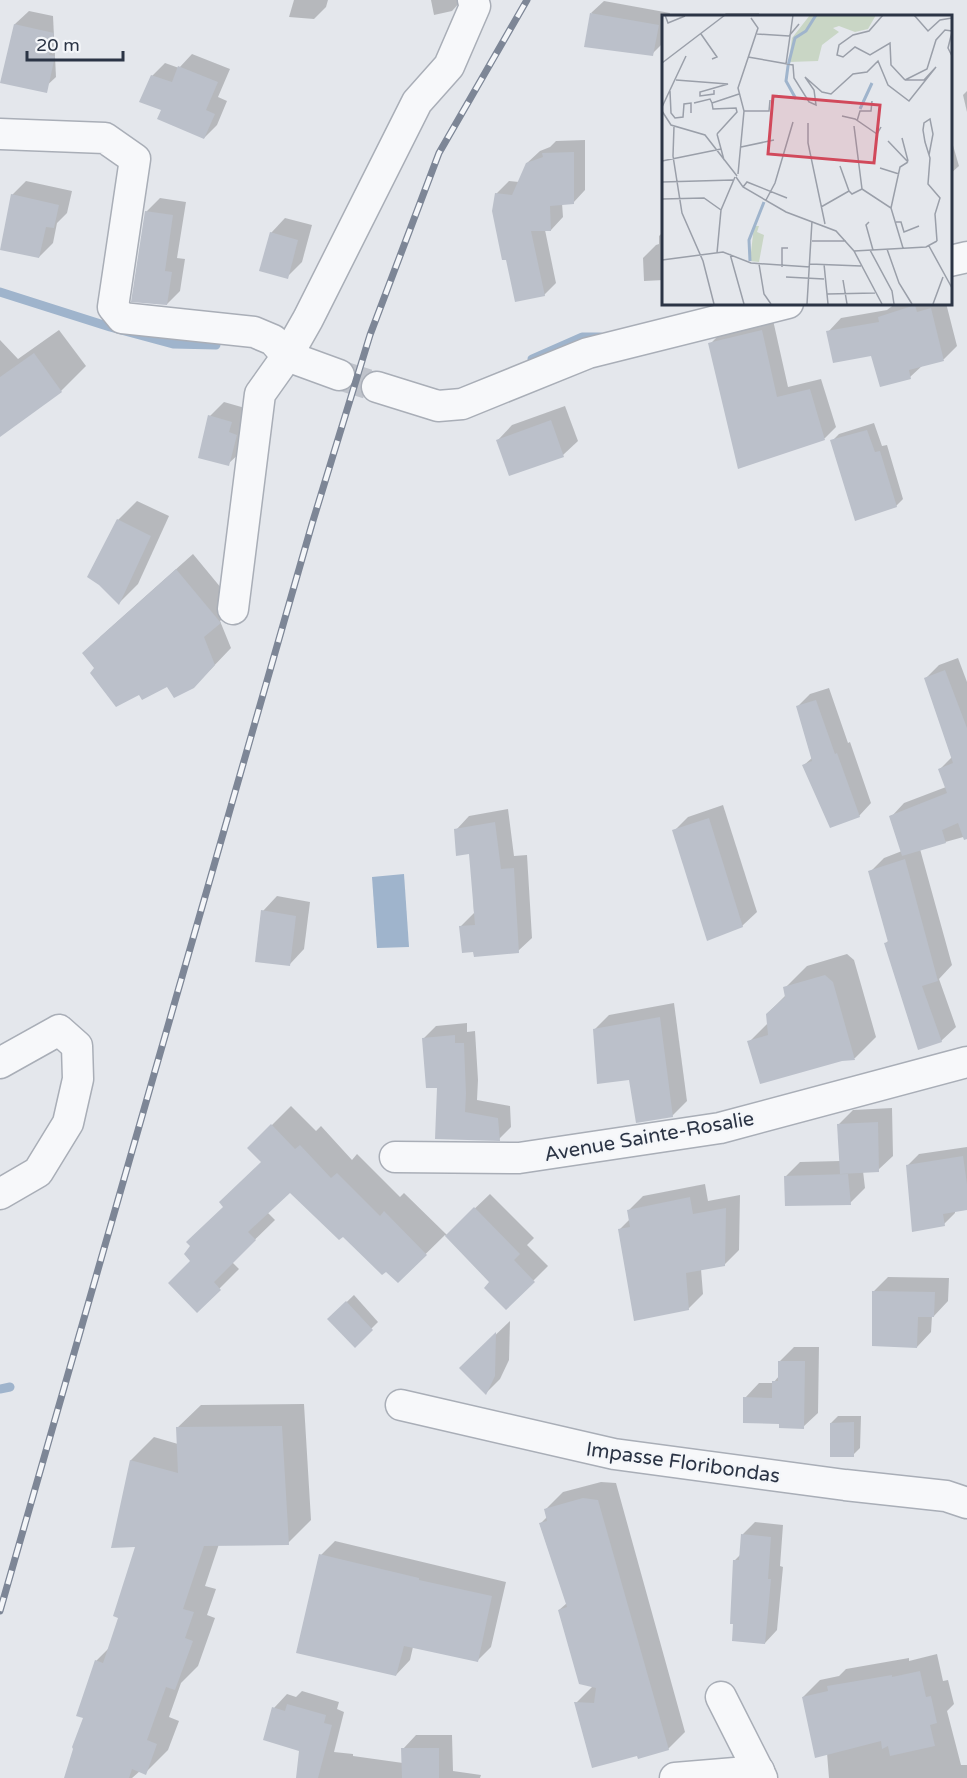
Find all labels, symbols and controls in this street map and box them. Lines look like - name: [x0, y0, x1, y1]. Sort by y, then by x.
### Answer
- inset map: [662, 15, 952, 304]
- scale bar: [27, 24, 123, 62]
- text: 20 m: [36, 34, 80, 56]
- street label: Avenue Sainte-Rosalie: [542, 1107, 756, 1167]
- street label: Impasse Floribondas: [584, 1437, 781, 1488]

